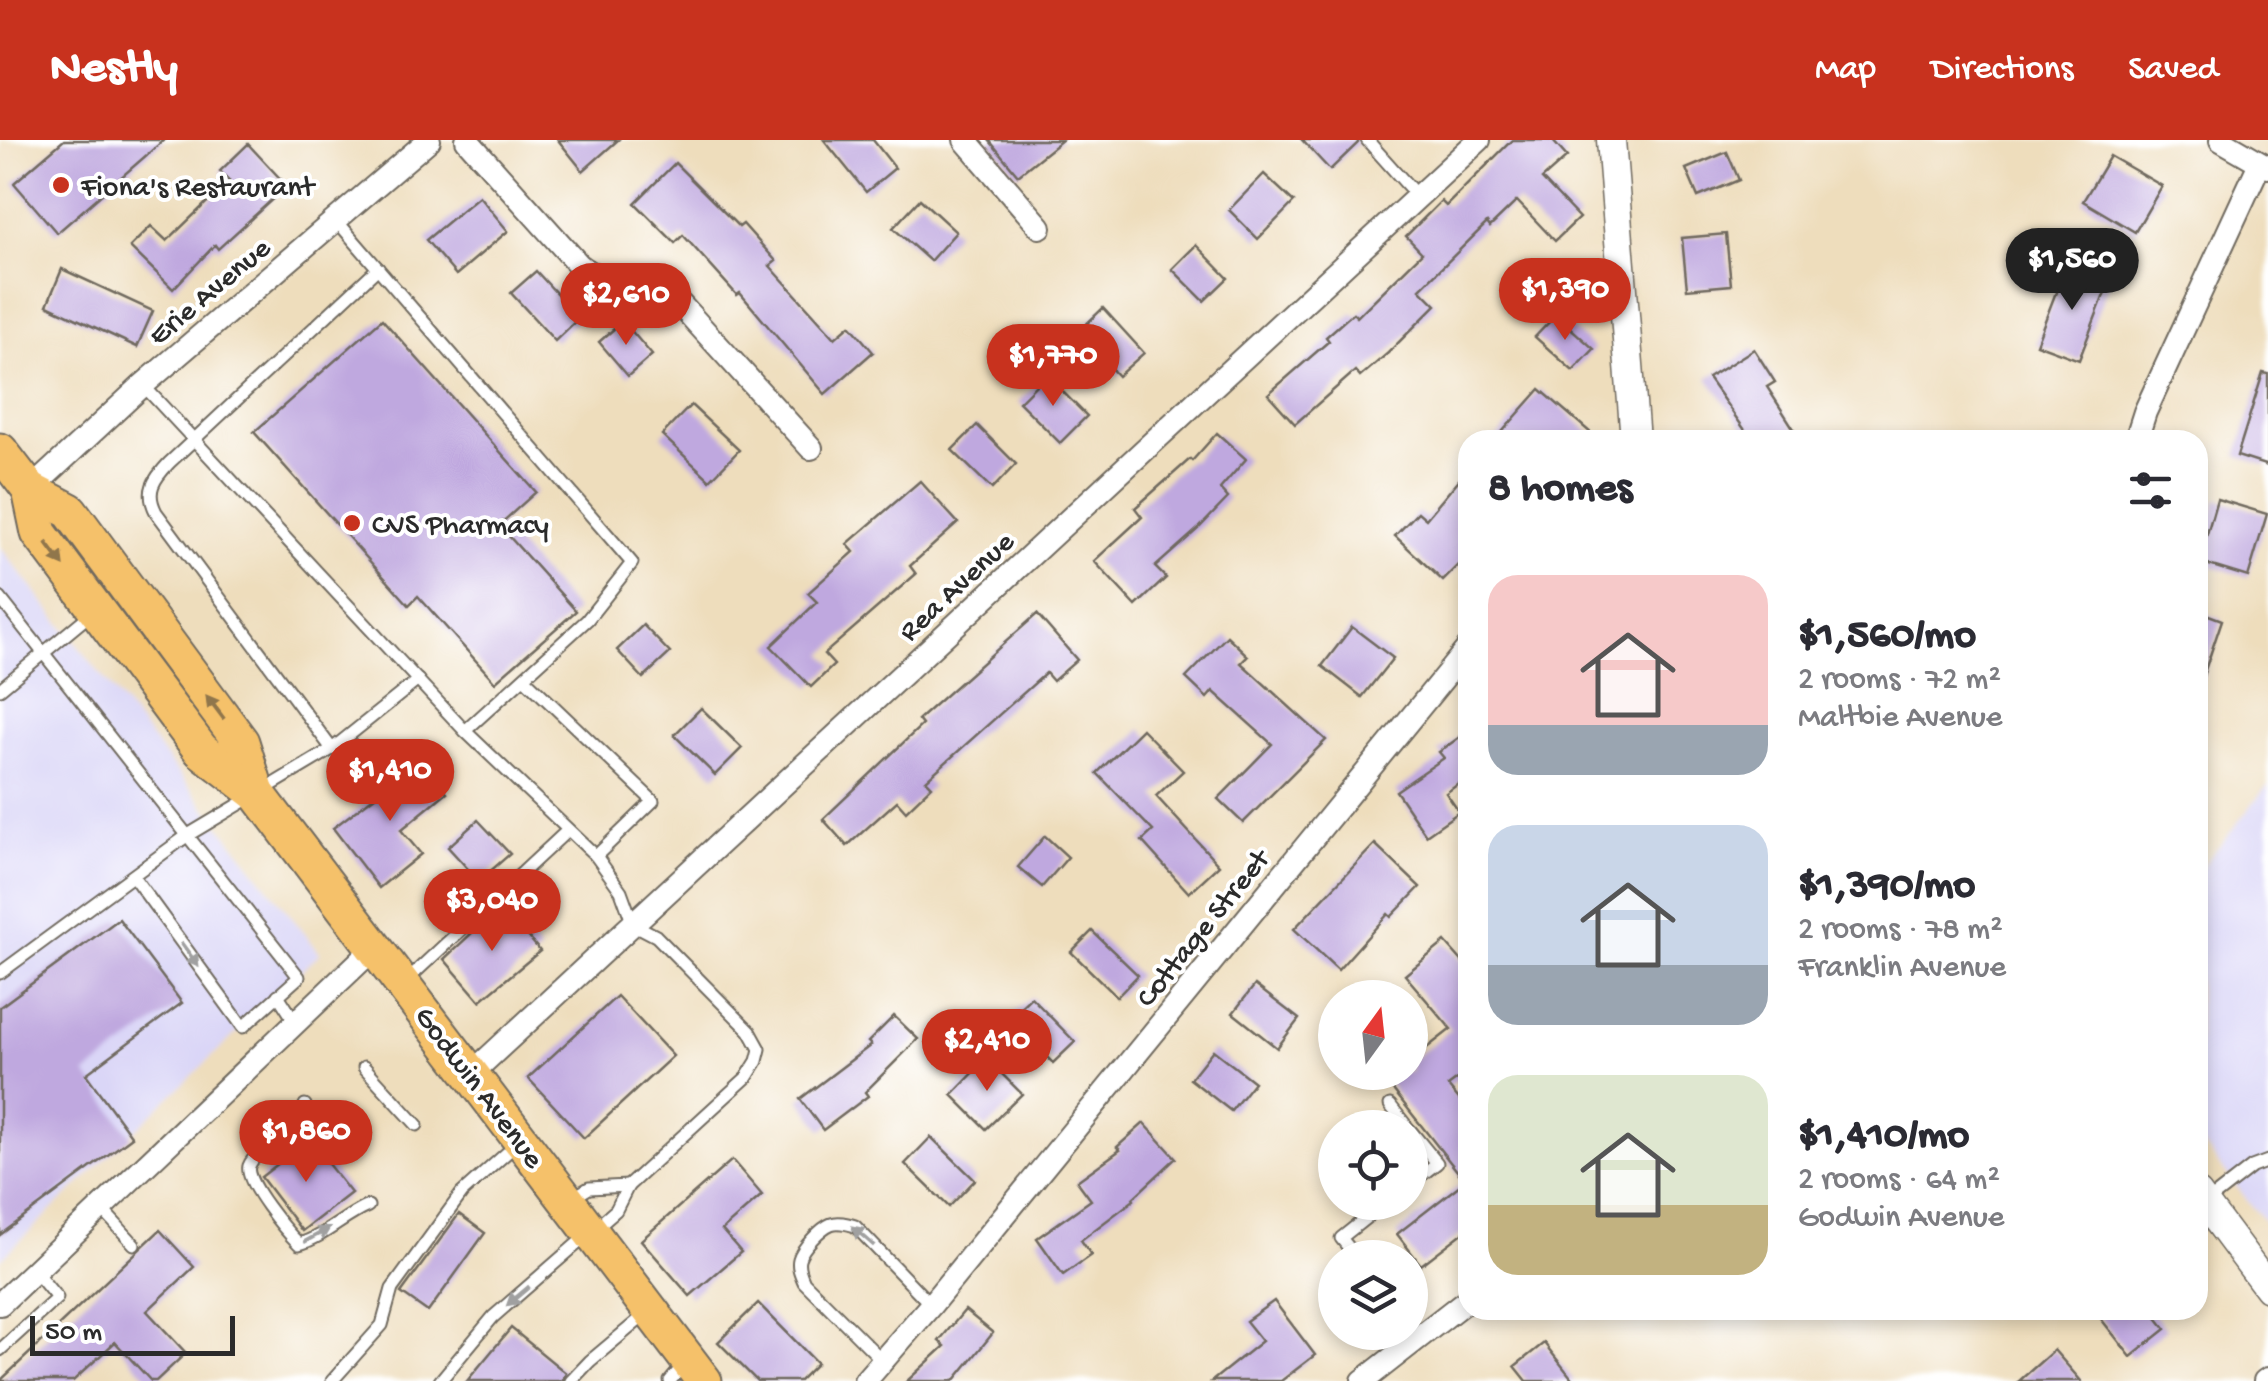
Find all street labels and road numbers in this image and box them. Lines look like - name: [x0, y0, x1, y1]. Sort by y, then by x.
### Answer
- street label: Erie Avenue: [143, 232, 279, 355]
- street label: Rea Avenue: [893, 526, 1023, 651]
- street label: Cottage Street: [1130, 842, 1280, 1016]
- street label: Godwin Avenue: [405, 1001, 550, 1177]

